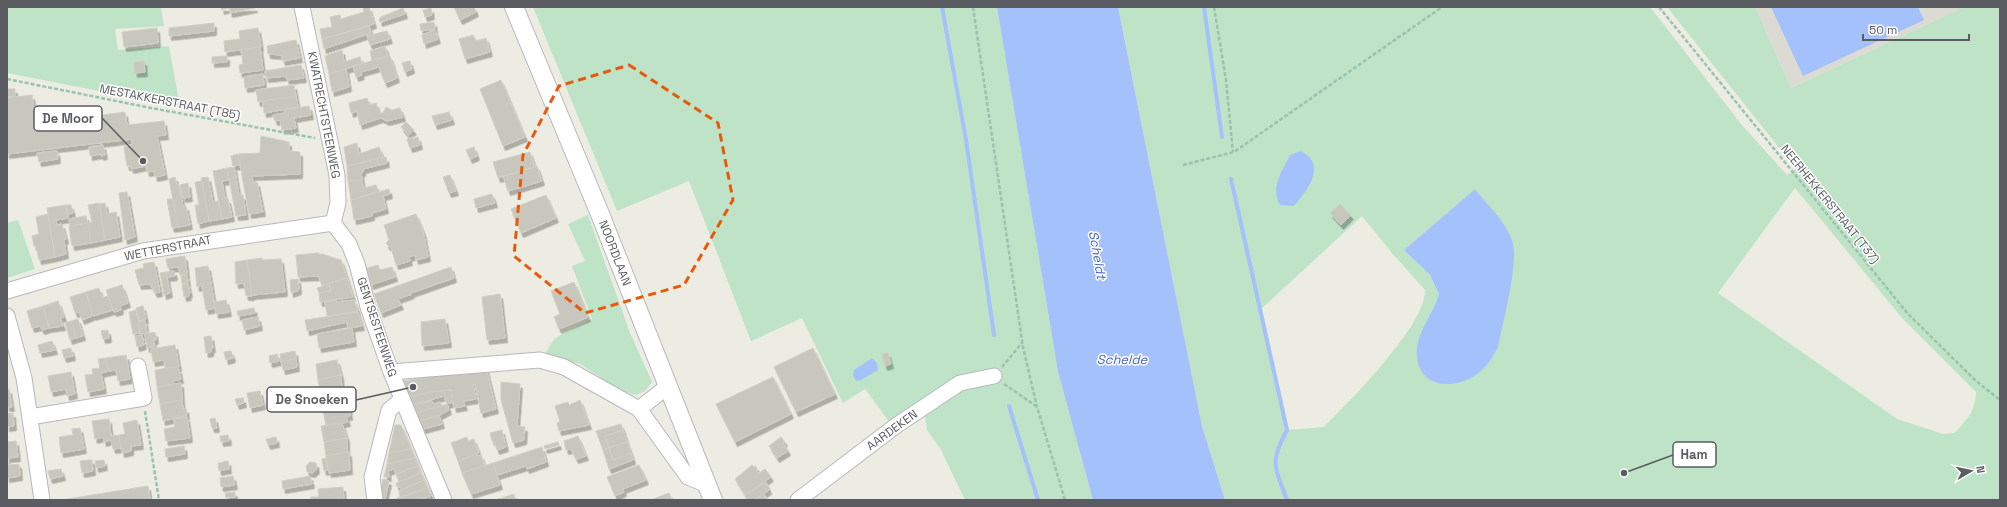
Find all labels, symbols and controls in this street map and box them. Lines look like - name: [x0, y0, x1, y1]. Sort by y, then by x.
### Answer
- scale bar: [1863, 16, 1969, 42]
- text: 50 m: [1869, 22, 1897, 38]
- street label: KWATRECHTSTEENWEG: [304, 50, 344, 180]
- street label: MESTAKKERSTRAAT (T85): [98, 80, 242, 124]
- callout: De Moor: [34, 106, 102, 131]
- text: De Moor: [42, 110, 94, 127]
- street label: NEERHEKKERSTRAAT (T37): [1777, 141, 1883, 267]
- street label: NOORDLAAN: [595, 218, 635, 288]
- water label: Scheldt: [1085, 230, 1110, 282]
- street label: WETTERSTRAAT: [123, 232, 213, 264]
- street label: GENTSESTEENWEG: [353, 275, 401, 379]
- water label: Schelde: [1097, 351, 1149, 368]
- callout: De Snoeken: [267, 387, 356, 412]
- text: De Snoeken: [275, 391, 349, 408]
- street label: AARDEKEN: [863, 406, 921, 454]
- callout: Ham: [1673, 442, 1716, 467]
- text: Ham: [1680, 446, 1708, 463]
- north arrow: [1951, 451, 1991, 491]
- text: N: [1973, 465, 1988, 474]

